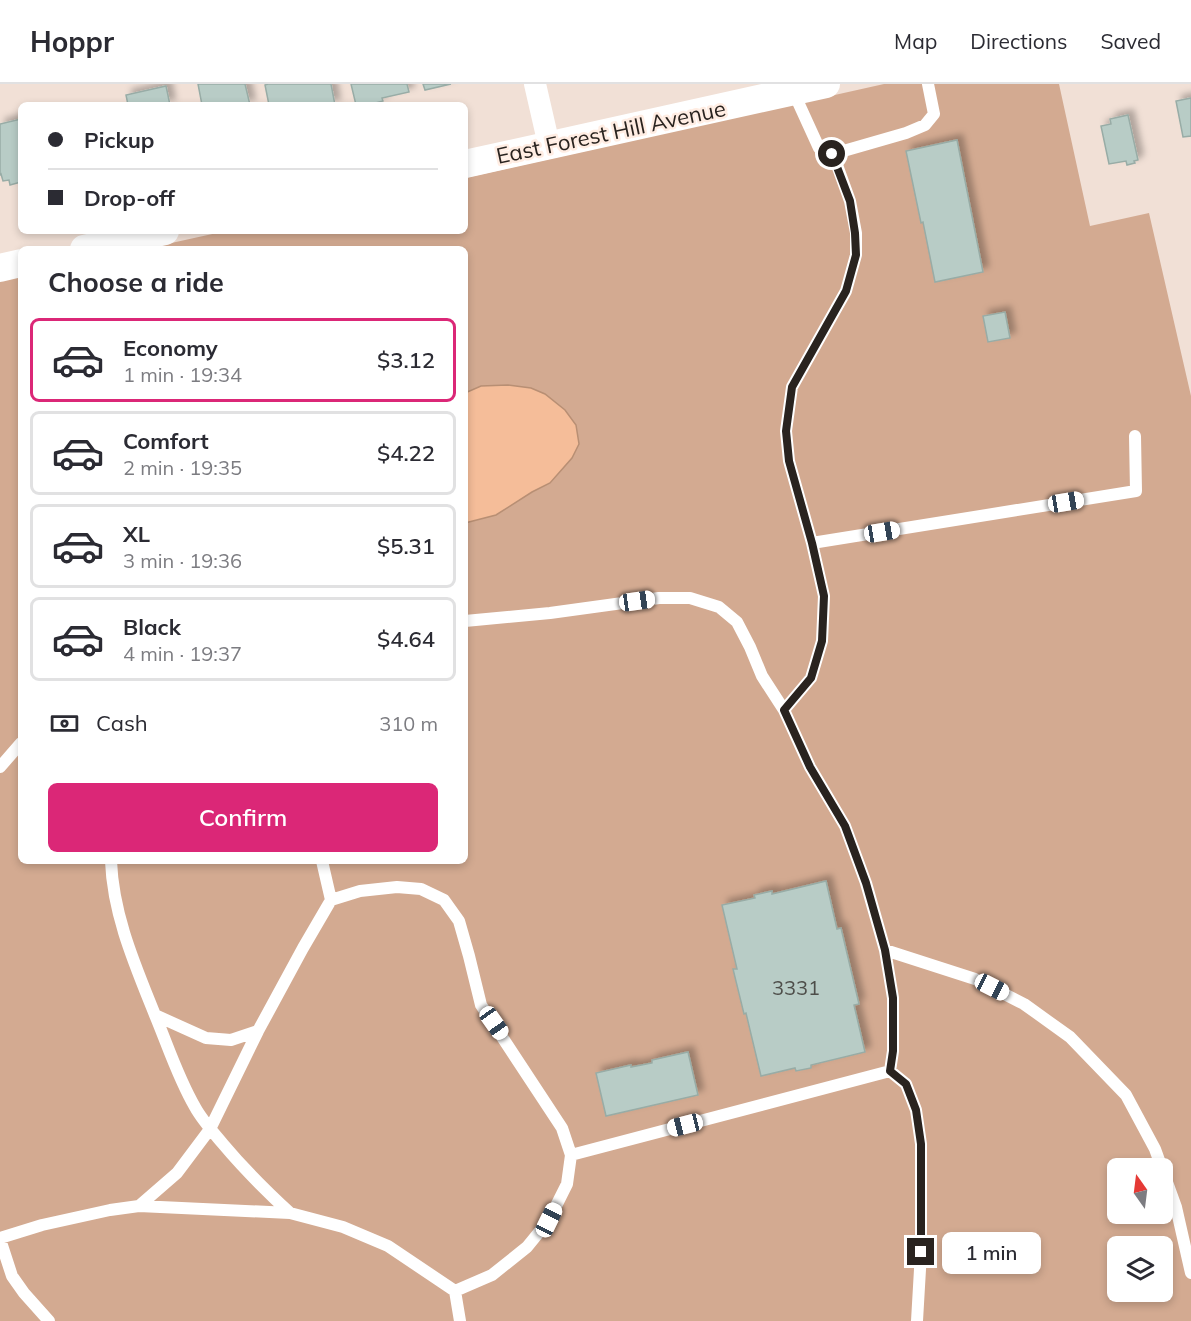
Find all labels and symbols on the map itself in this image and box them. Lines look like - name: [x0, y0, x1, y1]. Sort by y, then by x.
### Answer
- street label: East Forest Hill Avenue: [494, 94, 728, 170]
- route start: [818, 140, 845, 167]
- car: [1047, 490, 1085, 514]
- car: [863, 520, 901, 544]
- car: [618, 590, 656, 612]
- car: [972, 971, 1012, 1003]
- house number: 3331: [772, 975, 820, 1000]
- car: [476, 1003, 512, 1043]
- car: [665, 1112, 705, 1138]
- north arrow: [1107, 1158, 1173, 1224]
- car: [533, 1200, 565, 1240]
- callout: 1 min: [942, 1231, 1041, 1273]
- route end: [907, 1238, 934, 1265]

